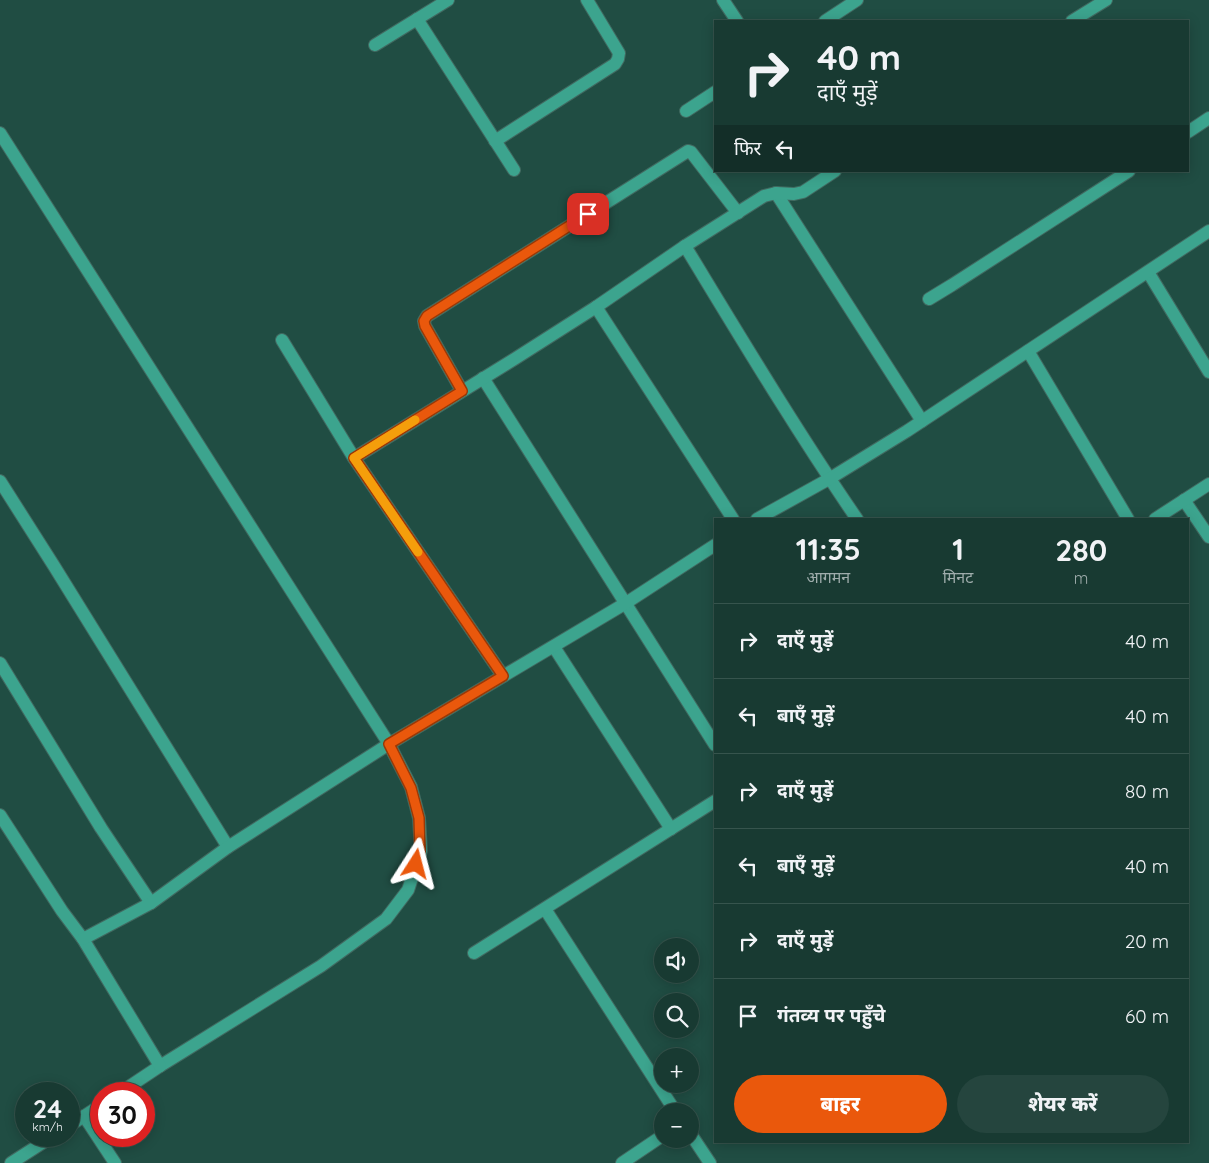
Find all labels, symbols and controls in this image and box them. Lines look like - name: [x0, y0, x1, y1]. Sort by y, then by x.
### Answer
- text: 40 m: [817, 35, 901, 79]
- icon: right: [734, 40, 799, 105]
- text: दाएँ मुड़ें: [817, 78, 877, 106]
- icon: left: [771, 135, 799, 163]
- text: फिर: [734, 136, 761, 160]
- pin: [567, 193, 609, 235]
- icon: arrive: [574, 200, 602, 228]
- text: 11:35: [796, 530, 861, 568]
- text: 1: [952, 530, 964, 568]
- text: 280: [1055, 531, 1107, 569]
- text: आगमन: [806, 567, 850, 587]
- text: मिनट: [943, 567, 973, 587]
- text: m: [1074, 568, 1088, 588]
- icon: right: [734, 627, 762, 655]
- text: दाएँ मुड़ें: [777, 628, 833, 652]
- text: 40 m: [1125, 629, 1169, 653]
- icon: left: [734, 702, 762, 730]
- text: बाएँ मुड़ें: [777, 703, 834, 727]
- text: 40 m: [1125, 704, 1169, 728]
- icon: right: [734, 777, 762, 805]
- text: दाएँ मुड़ें: [777, 778, 833, 802]
- text: 80 m: [1125, 779, 1169, 803]
- position arrow: [389, 837, 441, 889]
- icon: left: [734, 852, 762, 880]
- text: बाएँ मुड़ें: [777, 853, 834, 877]
- text: 40 m: [1125, 854, 1169, 878]
- icon: right: [734, 927, 762, 955]
- text: दाएँ मुड़ें: [777, 928, 833, 952]
- text: 20 m: [1125, 929, 1169, 953]
- map controls: [654, 938, 699, 1148]
- button: sound: [654, 938, 699, 983]
- button: search: [654, 993, 699, 1038]
- icon: arrive: [734, 1002, 762, 1030]
- text: गंतव्य पर पहुँचे: [777, 1003, 885, 1027]
- text: 60 m: [1125, 1004, 1169, 1028]
- button: +: [654, 1048, 699, 1093]
- button: बाहर: [734, 1075, 947, 1133]
- button: शेयर करें: [957, 1075, 1169, 1133]
- speed limit sign: 30: [90, 1082, 155, 1147]
- text: 24: [33, 1093, 62, 1124]
- button: −: [654, 1103, 699, 1148]
- text: km/h: [32, 1119, 63, 1134]

